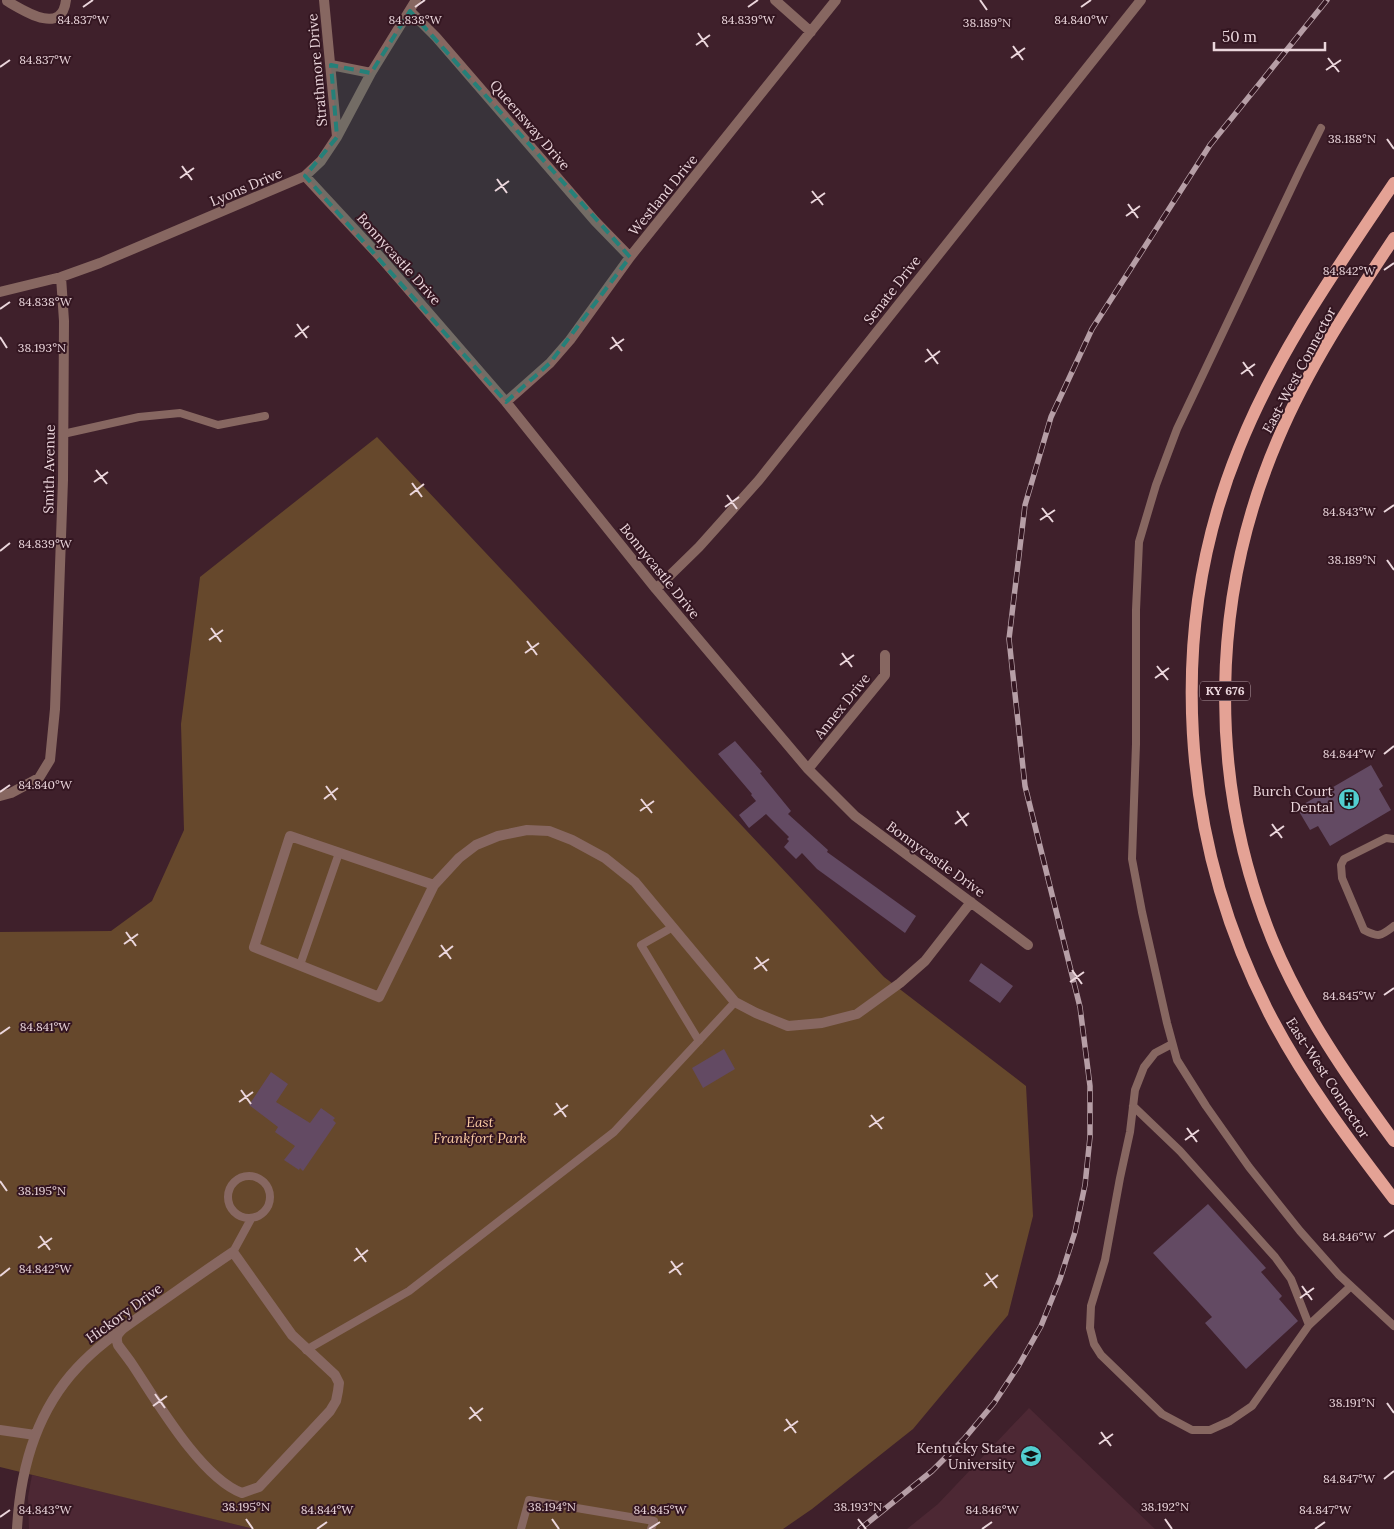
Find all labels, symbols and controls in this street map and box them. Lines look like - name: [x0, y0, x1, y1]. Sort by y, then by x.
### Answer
- text: 84.837°W: [57, 12, 110, 27]
- street label: Strathmore Drive: [303, 12, 331, 127]
- text: 84.838°W: [388, 12, 443, 27]
- text: 84.839°W: [721, 12, 776, 27]
- text: 84.840°W: [1054, 12, 1109, 27]
- text: 38.189°N: [963, 15, 1011, 30]
- scale bar: [1214, 20, 1325, 52]
- text: 50 m: [1222, 27, 1257, 46]
- text: 84.837°W: [19, 52, 72, 67]
- street label: Queensway Drive: [486, 76, 574, 174]
- text: 38.188°N: [1328, 131, 1376, 146]
- street label: Westland Drive: [625, 150, 702, 239]
- street label: Lyons Drive: [207, 164, 285, 210]
- street label: Bonnycastle Drive: [353, 209, 445, 309]
- street label: Senate Drive: [859, 251, 925, 328]
- text: 84.842°W: [1323, 263, 1376, 278]
- text: 84.838°W: [18, 294, 73, 309]
- street label: East-West Connector: [1258, 304, 1340, 436]
- text: 38.193°N: [18, 340, 66, 355]
- street label: Smith Avenue: [39, 424, 59, 514]
- text: 84.843°W: [1323, 504, 1377, 519]
- street label: Bonnycastle Drive: [616, 520, 704, 623]
- text: 84.839°W: [18, 536, 73, 551]
- text: 38.189°N: [1328, 552, 1376, 567]
- street label: Annex Drive: [809, 669, 874, 743]
- road number: KY 676: [1200, 681, 1250, 700]
- text: 84.844°W: [1323, 746, 1376, 761]
- text: 84.840°W: [18, 777, 73, 792]
- place label: Burch Court Dental: [1253, 782, 1334, 816]
- building icon: Burch Court Dental: [1337, 787, 1361, 811]
- street label: Bonnycastle Drive: [883, 817, 989, 901]
- text: 84.845°W: [1323, 988, 1376, 1003]
- street label: East-West Connector: [1282, 1014, 1374, 1142]
- text: 84.841°W: [20, 1019, 71, 1034]
- park label: East Frankfort Park: [433, 1113, 527, 1147]
- text: 38.195°N: [18, 1183, 66, 1198]
- text: 84.846°W: [1322, 1229, 1377, 1244]
- text: 84.842°W: [19, 1261, 72, 1276]
- street label: Hickory Drive: [82, 1279, 166, 1347]
- text: 38.191°N: [1329, 1395, 1375, 1410]
- place label: Kentucky State University: [916, 1439, 1016, 1473]
- school or university icon: Kentucky State University: [1019, 1444, 1043, 1468]
- text: 84.847°W: [1323, 1471, 1376, 1486]
- text: 38.195°N: [222, 1499, 270, 1514]
- text: 38.194°N: [528, 1499, 576, 1514]
- text: 38.193°N: [834, 1499, 882, 1514]
- text: 38.192°N: [1141, 1499, 1189, 1514]
- text: 84.843°W: [19, 1502, 73, 1517]
- text: 84.844°W: [301, 1502, 354, 1517]
- text: 84.845°W: [634, 1502, 687, 1517]
- text: 84.846°W: [965, 1502, 1020, 1517]
- text: 84.847°W: [1299, 1502, 1352, 1517]

